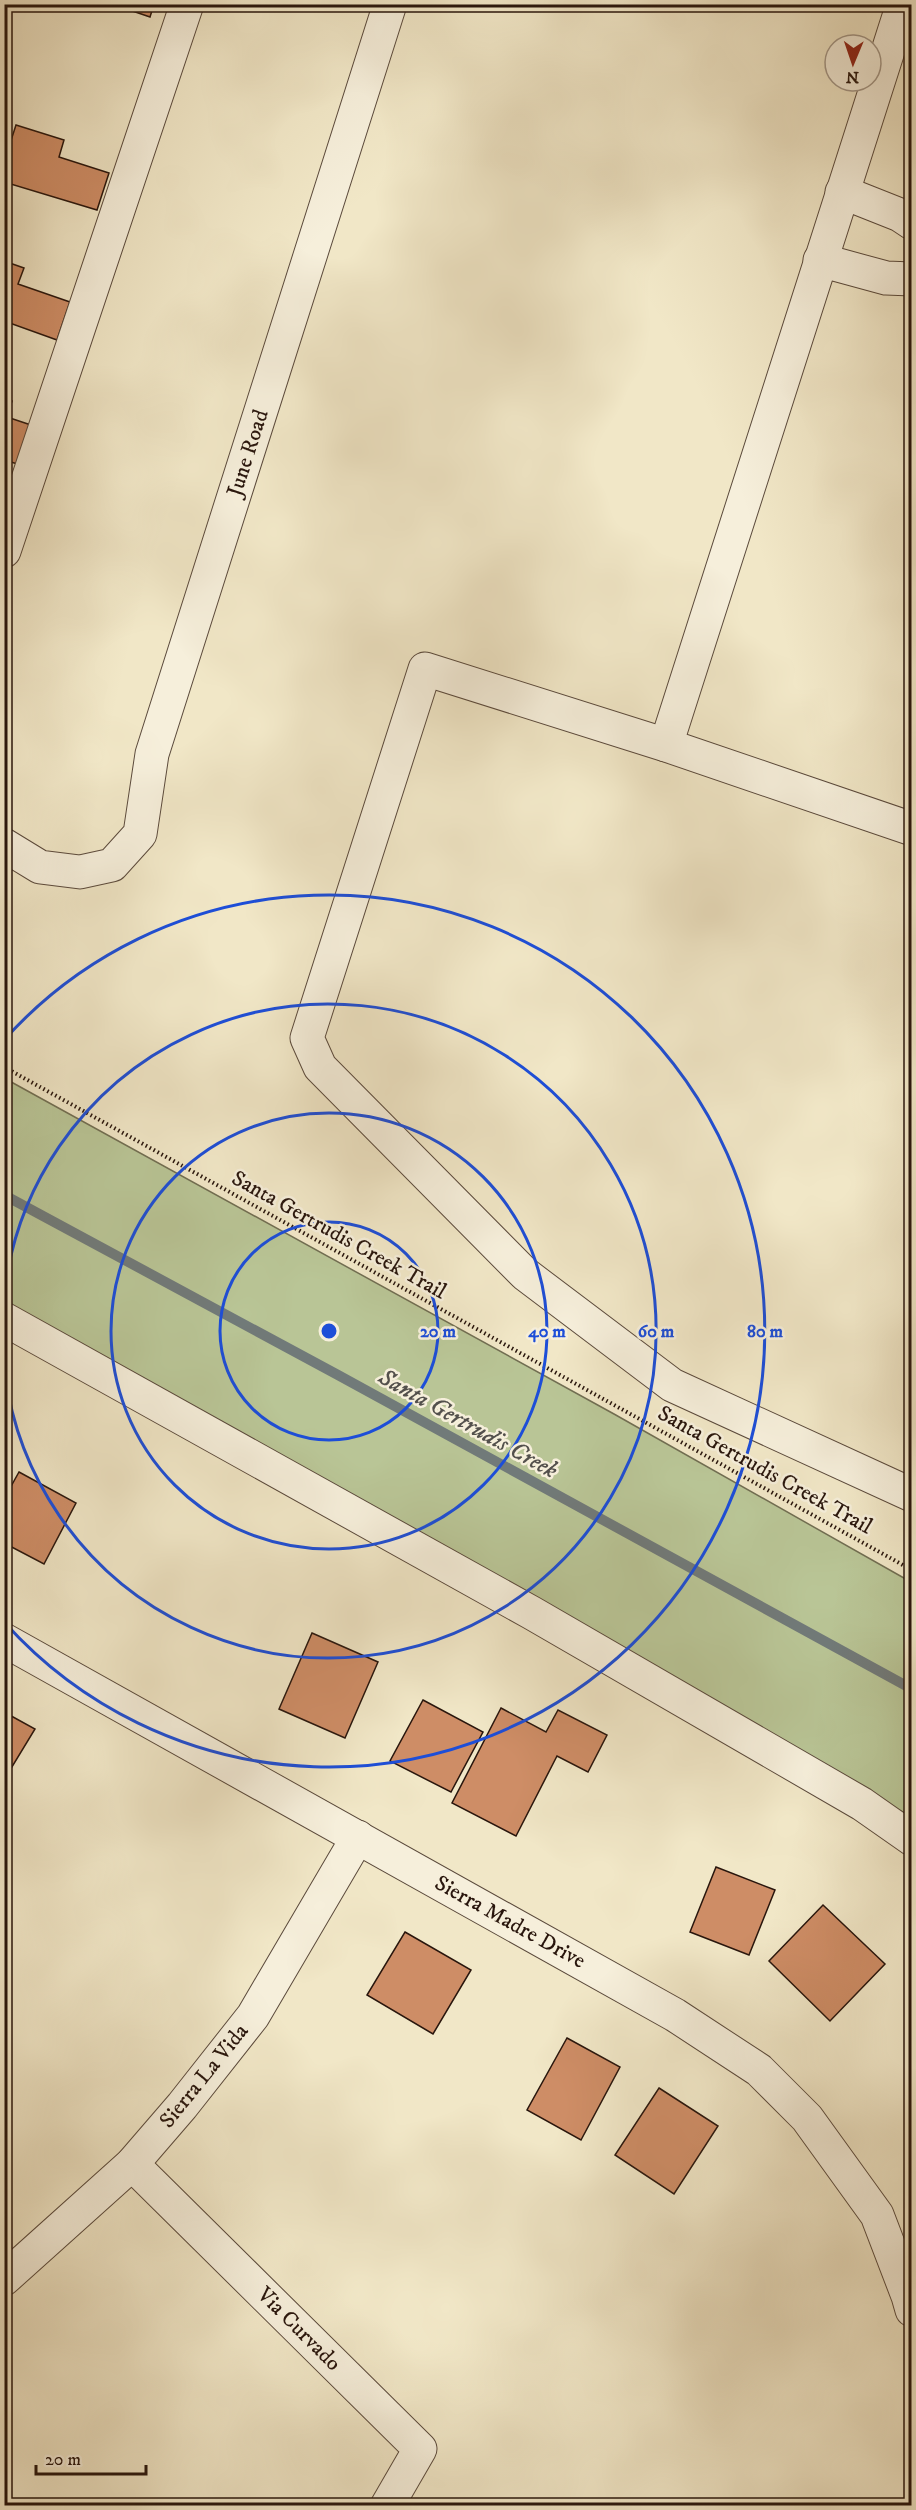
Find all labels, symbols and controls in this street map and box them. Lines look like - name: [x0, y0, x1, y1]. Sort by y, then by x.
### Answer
- north arrow: [823, 33, 883, 93]
- text: N: [846, 67, 859, 87]
- street label: June Road: [221, 406, 275, 502]
- street label: Santa Gertrudis Creek Trail: [227, 1165, 451, 1306]
- centre of rings: [319, 1321, 339, 1341]
- text: 20 m: [420, 1321, 456, 1343]
- text: 40 m: [527, 1321, 566, 1343]
- text: 60 m: [638, 1321, 675, 1343]
- text: 80 m: [747, 1321, 784, 1343]
- water label: Santa Gertrudis Creek: [372, 1362, 563, 1486]
- street label: Santa Gertrudis Creek Trail: [653, 1400, 877, 1541]
- street label: Sierra Madre Drive: [430, 1869, 590, 1975]
- street label: Sierra La Vida: [154, 2018, 255, 2134]
- street label: Via Curvado: [251, 2281, 347, 2377]
- scale bar: [36, 2438, 146, 2476]
- text: 20 m: [45, 2449, 81, 2471]

